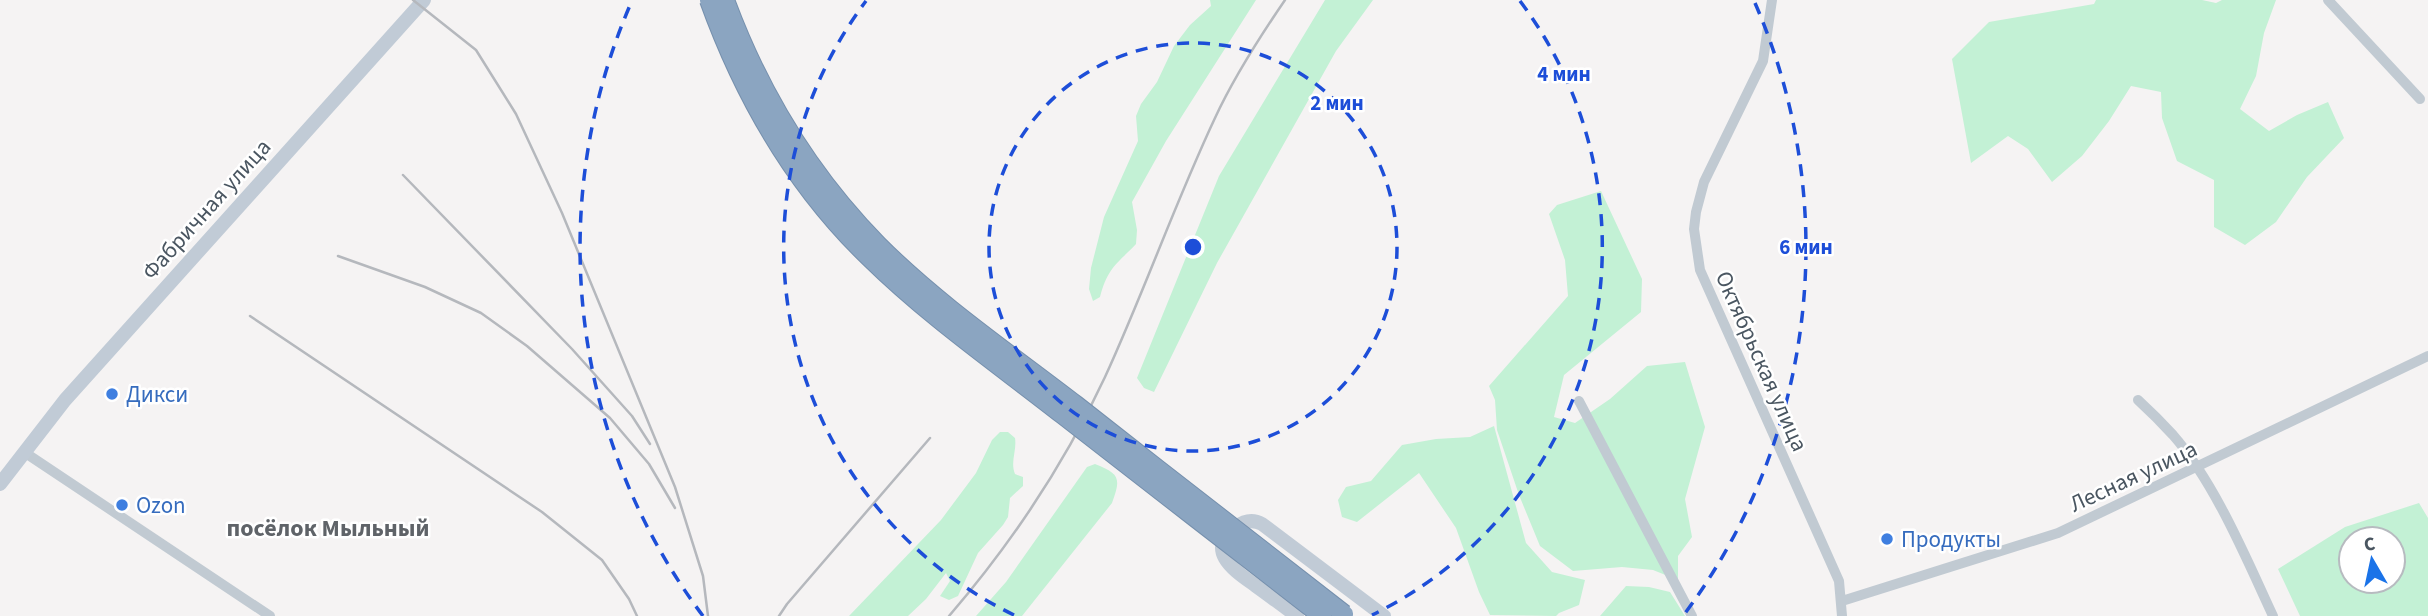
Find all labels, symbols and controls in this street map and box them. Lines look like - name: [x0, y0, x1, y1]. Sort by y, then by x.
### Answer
- text: 4 мин: [1537, 59, 1591, 89]
- text: 2 мин: [1310, 88, 1364, 118]
- street label: Фабричная улица: [134, 132, 279, 287]
- text: 6 мин: [1779, 232, 1833, 262]
- centre of rings: [1181, 235, 1205, 259]
- street label: Октябрьская улица: [1707, 266, 1816, 457]
- place label: Дикси: [126, 378, 188, 411]
- marker: Дикси: [104, 386, 120, 402]
- street label: Лесная улица: [2064, 432, 2203, 520]
- place label: Ozon: [136, 489, 186, 522]
- marker: Ozon: [114, 497, 130, 513]
- district label: посёлок Мыльный: [227, 511, 429, 546]
- place label: Продукты: [1901, 523, 2001, 556]
- north arrow: [2337, 525, 2407, 595]
- text: С: [2362, 530, 2377, 559]
- marker: Продукты: [1879, 531, 1895, 547]

